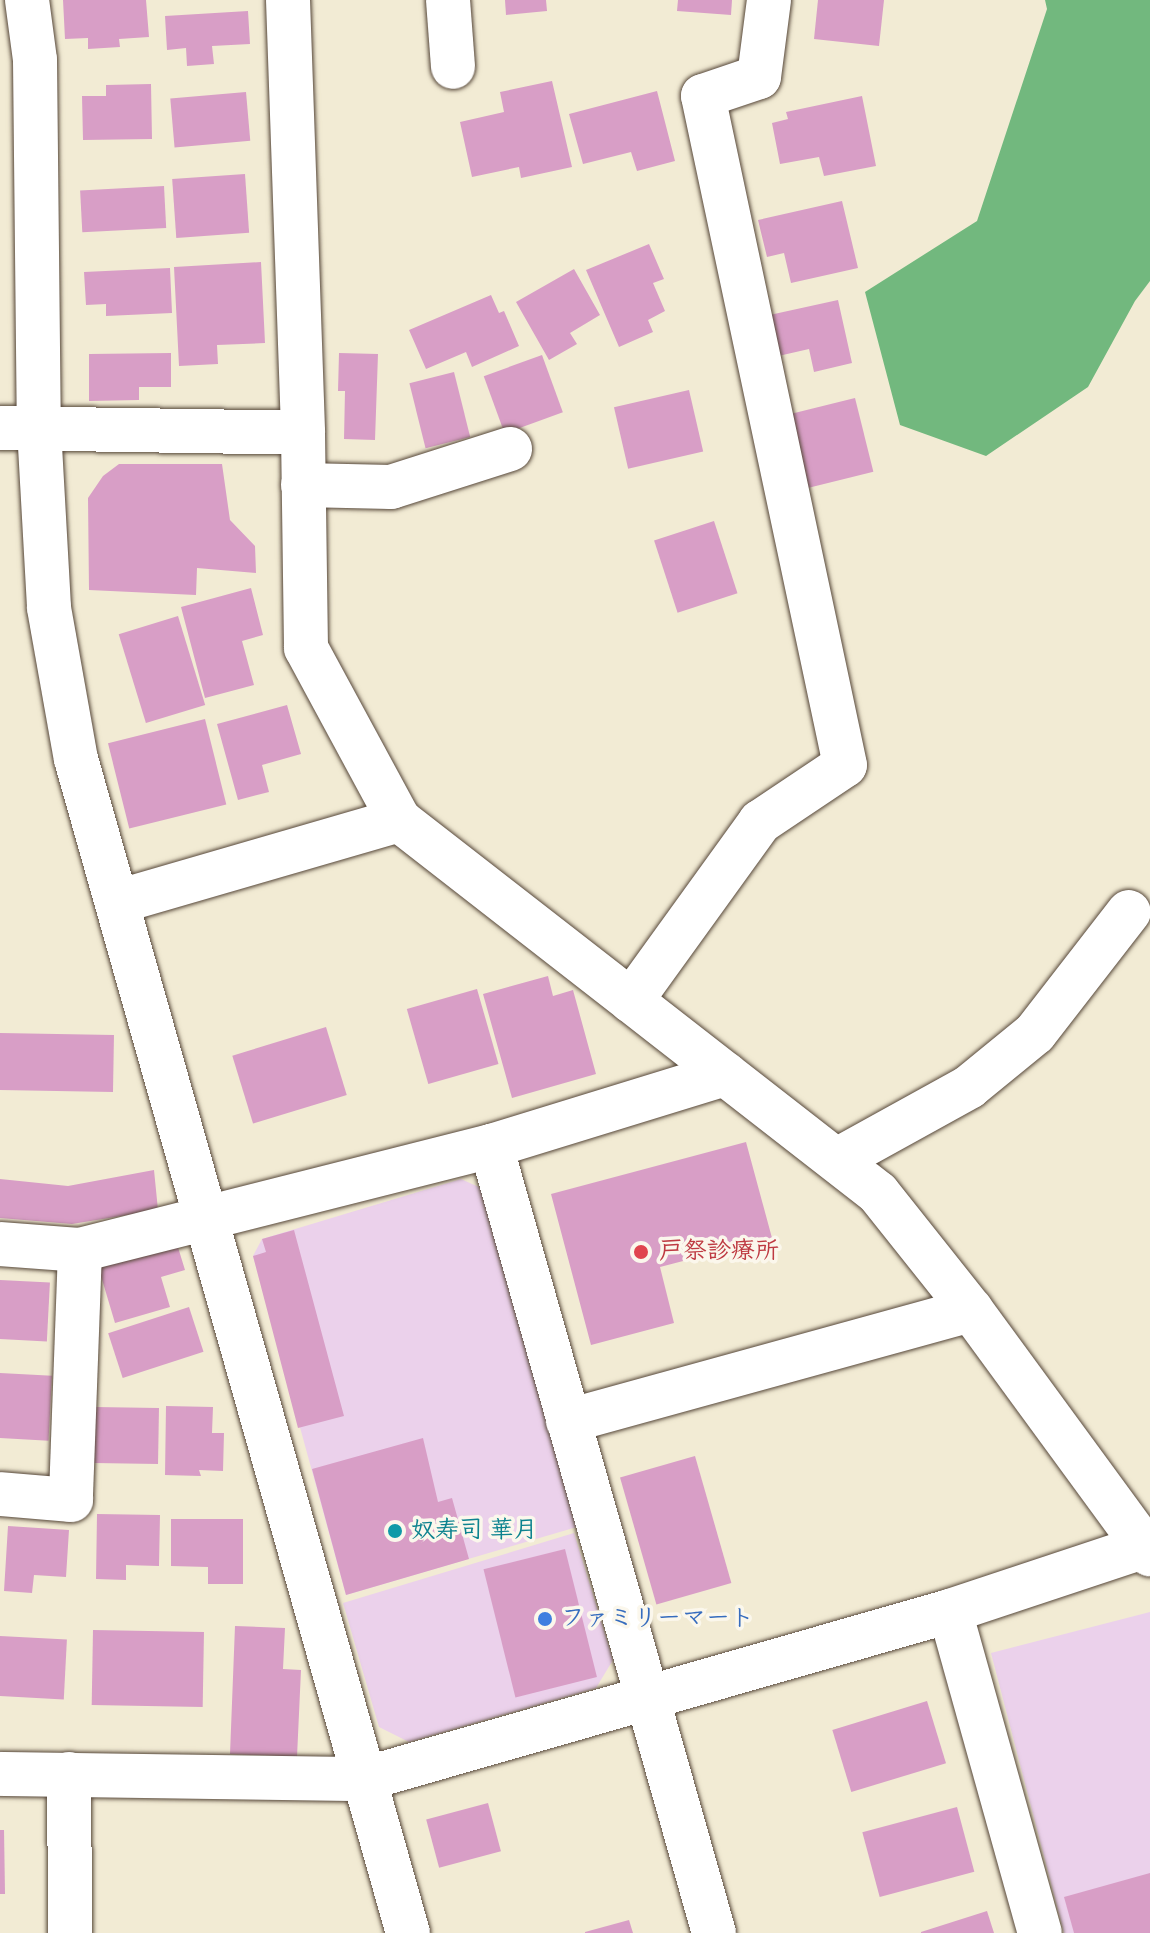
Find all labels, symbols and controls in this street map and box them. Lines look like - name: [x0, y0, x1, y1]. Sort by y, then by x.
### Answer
- place label: 戸祭診療所: [659, 1238, 779, 1266]
- marker: 戸祭診療所: [630, 1241, 652, 1263]
- place label: 奴寿司 華月: [411, 1517, 537, 1545]
- marker: 奴寿司 華月: [386, 1522, 404, 1540]
- place label: ファミリーマート: [561, 1605, 753, 1633]
- marker: ファミリーマート: [536, 1610, 554, 1628]

